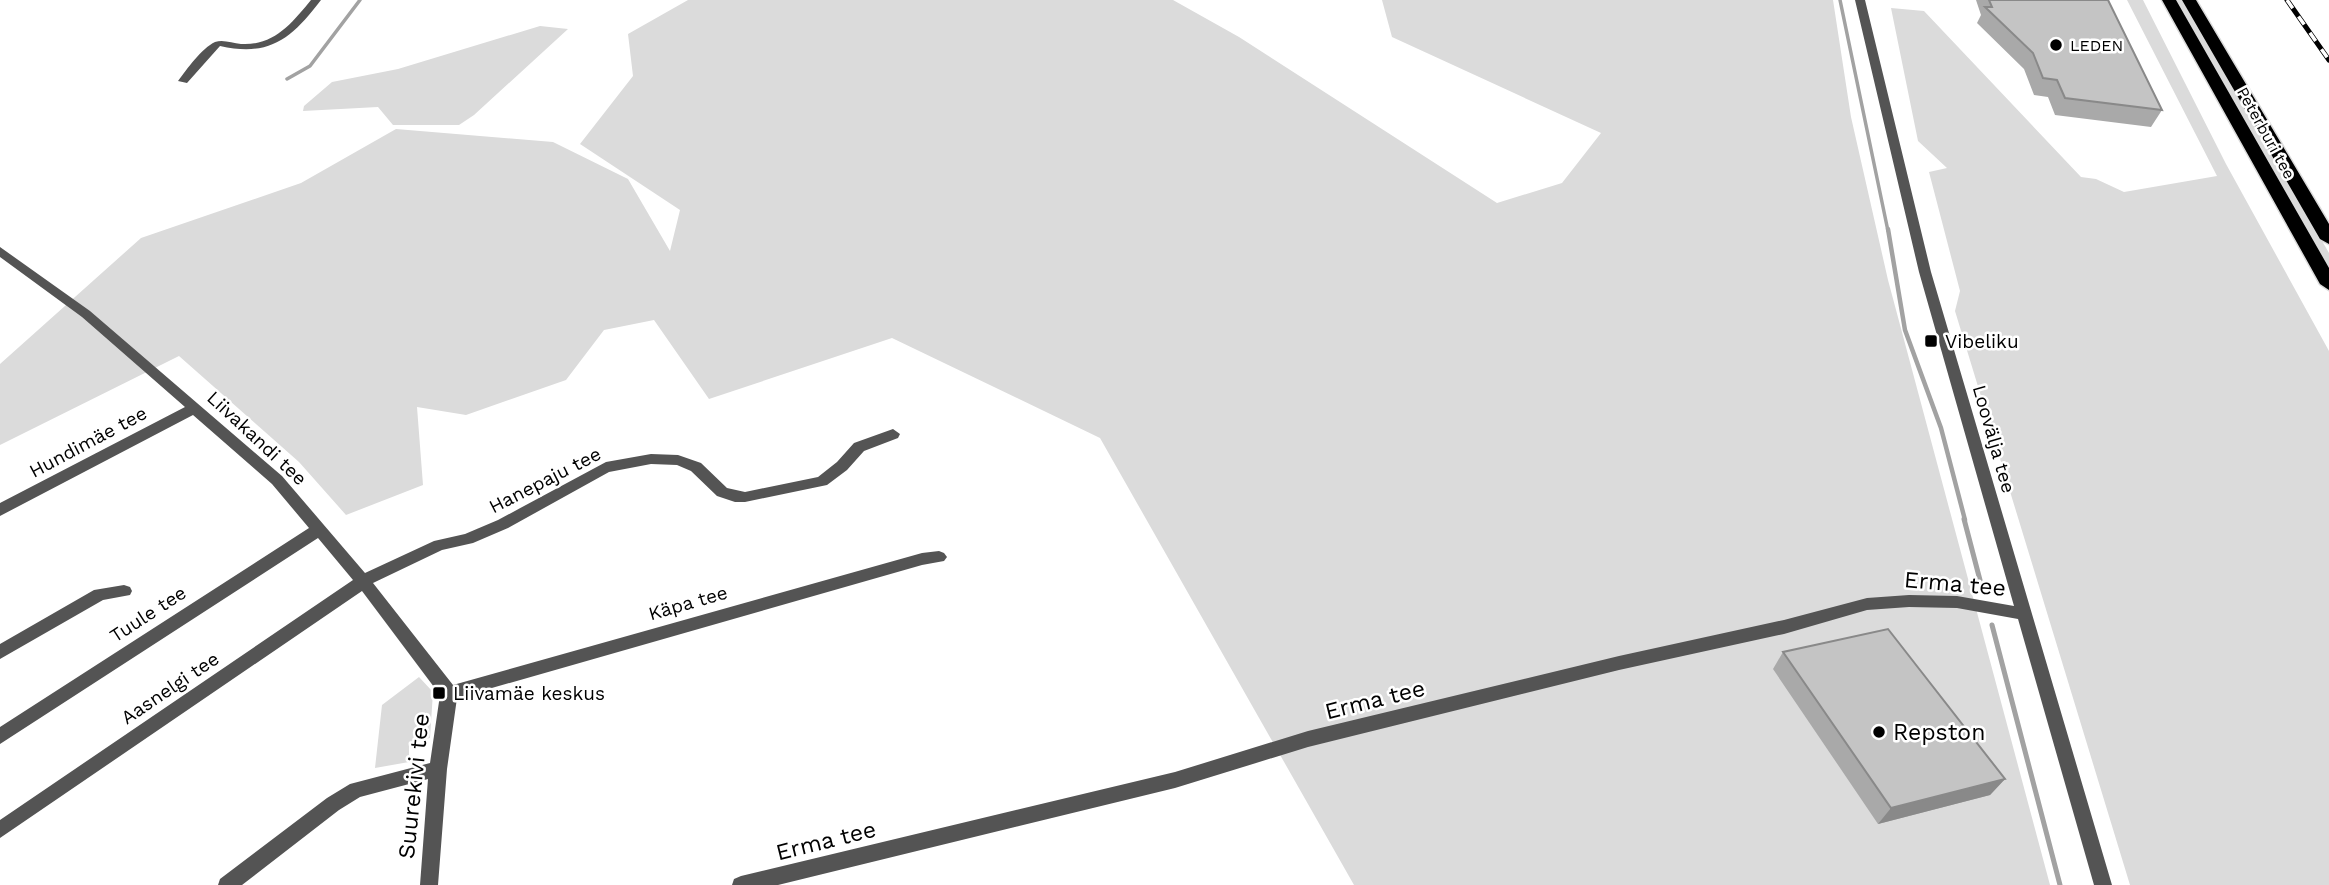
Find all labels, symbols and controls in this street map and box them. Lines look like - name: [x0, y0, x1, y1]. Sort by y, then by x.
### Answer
- place label: LEDEN: [2070, 36, 2123, 55]
- marker: LEDEN: [2048, 37, 2064, 53]
- street label: Peterburi tee: [2233, 84, 2299, 182]
- place label: Vibeliku: [1945, 330, 2019, 353]
- marker: Vibeliku: [1923, 333, 1939, 349]
- street label: Loovälja tee: [1968, 382, 2020, 496]
- street label: Liivakandi tee: [202, 386, 312, 490]
- street label: Hundimäe tee: [25, 401, 151, 483]
- street label: Hanepaju tee: [485, 442, 605, 518]
- street label: Erma tee: [1903, 566, 2007, 602]
- street label: Tuule tee: [105, 581, 191, 647]
- street label: Käpa tee: [646, 581, 730, 625]
- street label: Aasnelgi tee: [117, 647, 223, 729]
- street label: Erma tee: [1322, 675, 1428, 725]
- place label: Liivamäe keskus: [453, 682, 605, 705]
- marker: Liivamäe keskus: [431, 685, 447, 701]
- street label: Suurekivi tee: [393, 712, 435, 860]
- place label: Repston: [1893, 719, 1985, 746]
- marker: Repston: [1871, 724, 1887, 740]
- street label: Erma tee: [773, 816, 879, 866]

